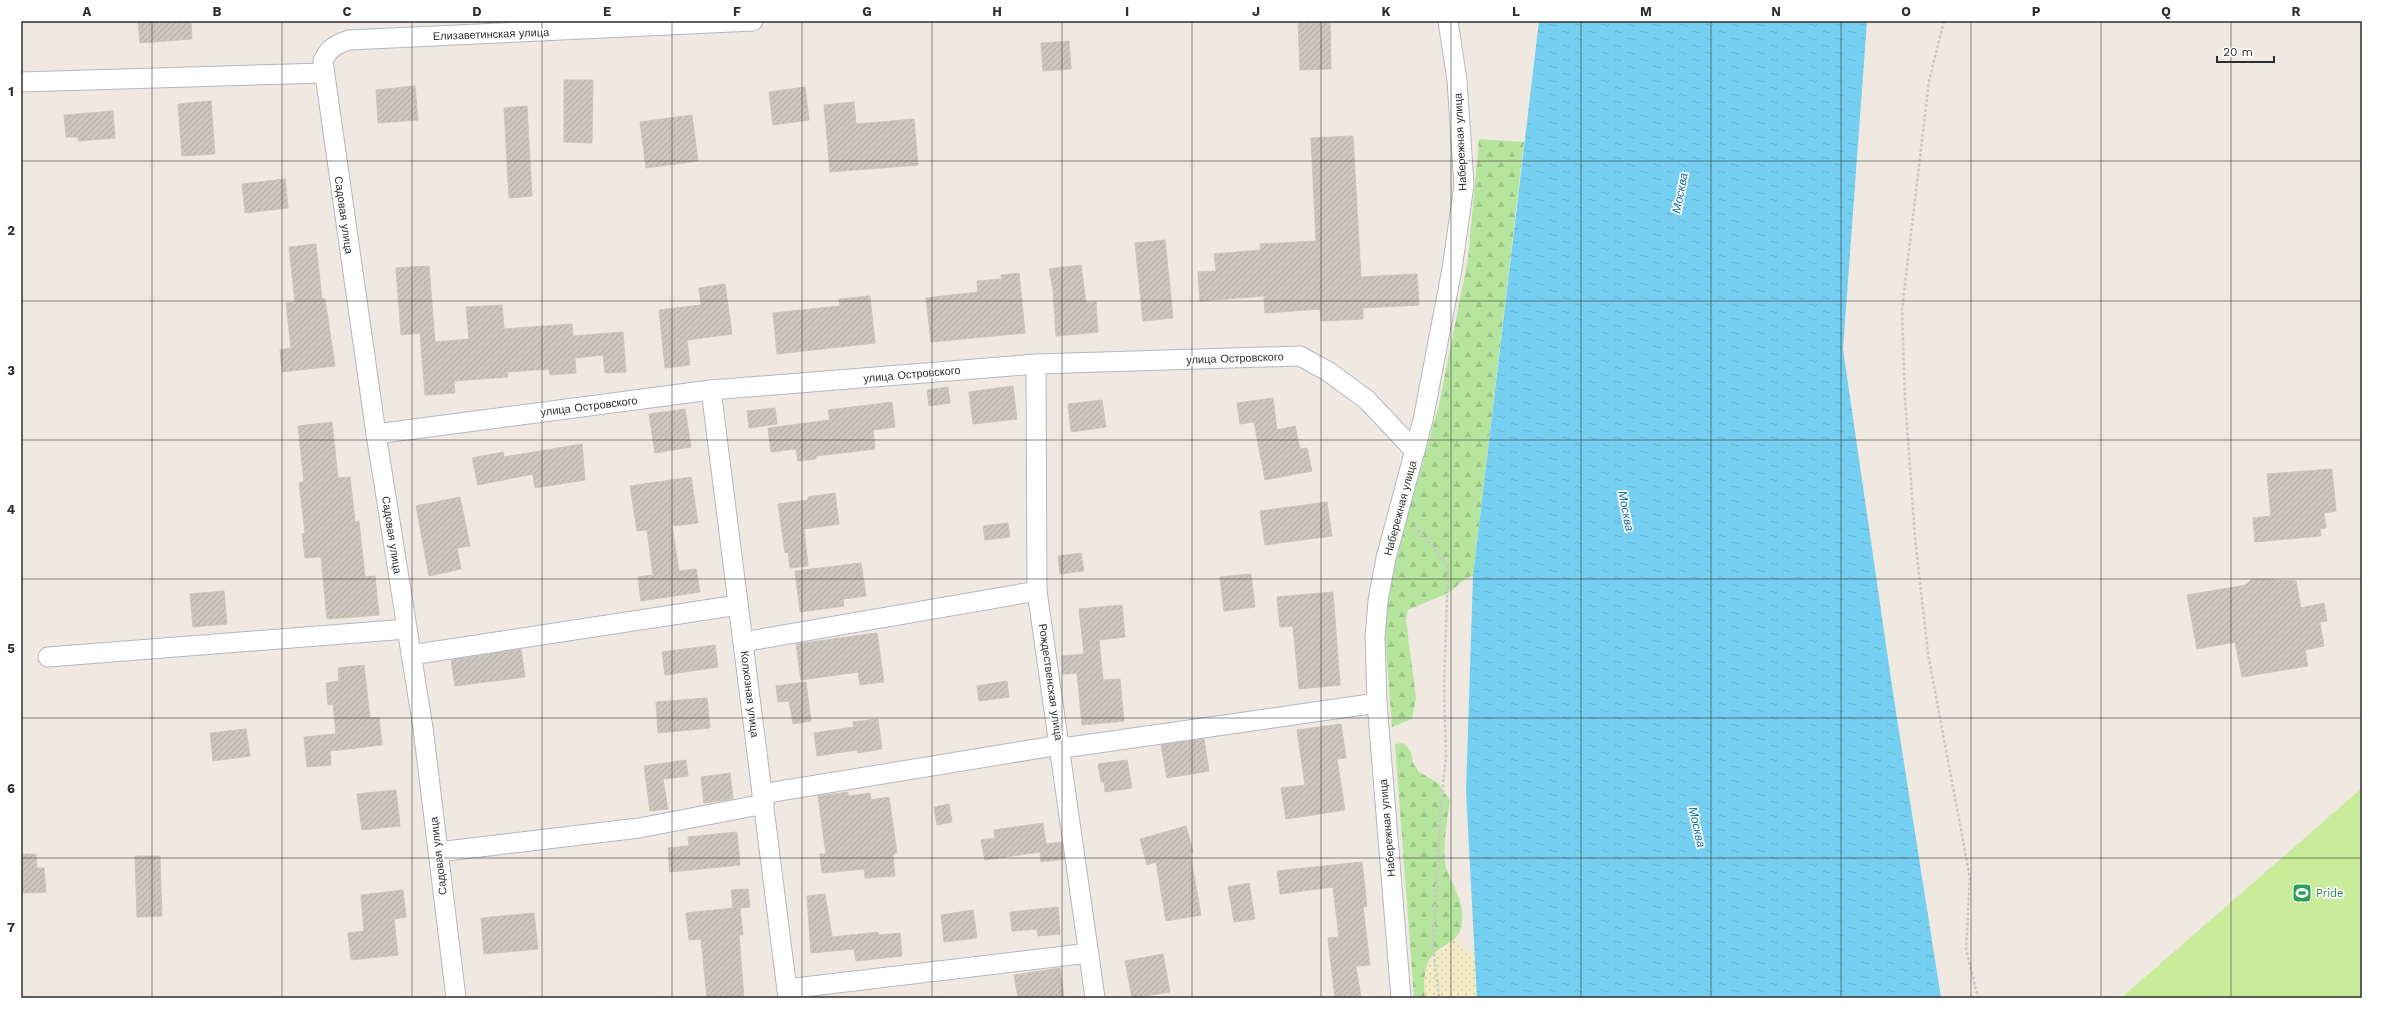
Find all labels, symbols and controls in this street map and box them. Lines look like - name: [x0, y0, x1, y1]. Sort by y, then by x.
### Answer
- text: A: [83, 4, 92, 19]
- text: B: [213, 4, 222, 19]
- text: C: [343, 4, 352, 19]
- text: D: [472, 4, 482, 19]
- text: E: [603, 4, 611, 19]
- text: F: [733, 4, 741, 19]
- text: G: [862, 4, 872, 19]
- text: H: [992, 4, 1002, 19]
- text: I: [1125, 4, 1129, 19]
- text: J: [1252, 4, 1260, 19]
- text: K: [1381, 4, 1391, 19]
- text: L: [1512, 4, 1520, 19]
- text: M: [1640, 4, 1652, 19]
- text: N: [1771, 4, 1781, 19]
- text: O: [1901, 4, 1911, 19]
- text: P: [2032, 4, 2041, 19]
- text: Q: [2161, 4, 2171, 19]
- text: R: [2292, 4, 2301, 19]
- street label: Елизаветинская улица: [433, 26, 550, 43]
- scale bar: [2217, 38, 2274, 64]
- text: 20 m: [2223, 45, 2253, 59]
- text: 1: [8, 84, 14, 99]
- street label: Набережная улица: [1451, 92, 1470, 191]
- water label: Москва: [1669, 171, 1691, 214]
- street label: Садовая улица: [332, 175, 356, 256]
- text: 2: [7, 223, 15, 238]
- street label: улица Островского: [1186, 350, 1284, 367]
- text: 3: [7, 363, 15, 378]
- street label: улица Островского: [863, 364, 961, 385]
- street label: улица Островского: [540, 394, 638, 419]
- street label: Набережная улица: [1382, 458, 1420, 557]
- water label: Москва: [1615, 490, 1637, 533]
- street label: Садовая улица: [379, 495, 404, 576]
- text: 4: [7, 502, 16, 517]
- street label: Рождественская улица: [1036, 623, 1065, 742]
- text: 5: [7, 641, 15, 656]
- street label: Колхозная улица: [738, 650, 761, 739]
- street label: Набережная улица: [1377, 778, 1398, 877]
- text: 6: [7, 781, 15, 796]
- water label: Москва: [1686, 805, 1709, 849]
- street label: Садовая улица: [427, 815, 450, 896]
- sports icon: Pride: [2291, 882, 2313, 904]
- place label: Pride: [2316, 887, 2343, 900]
- text: 7: [7, 920, 15, 935]

